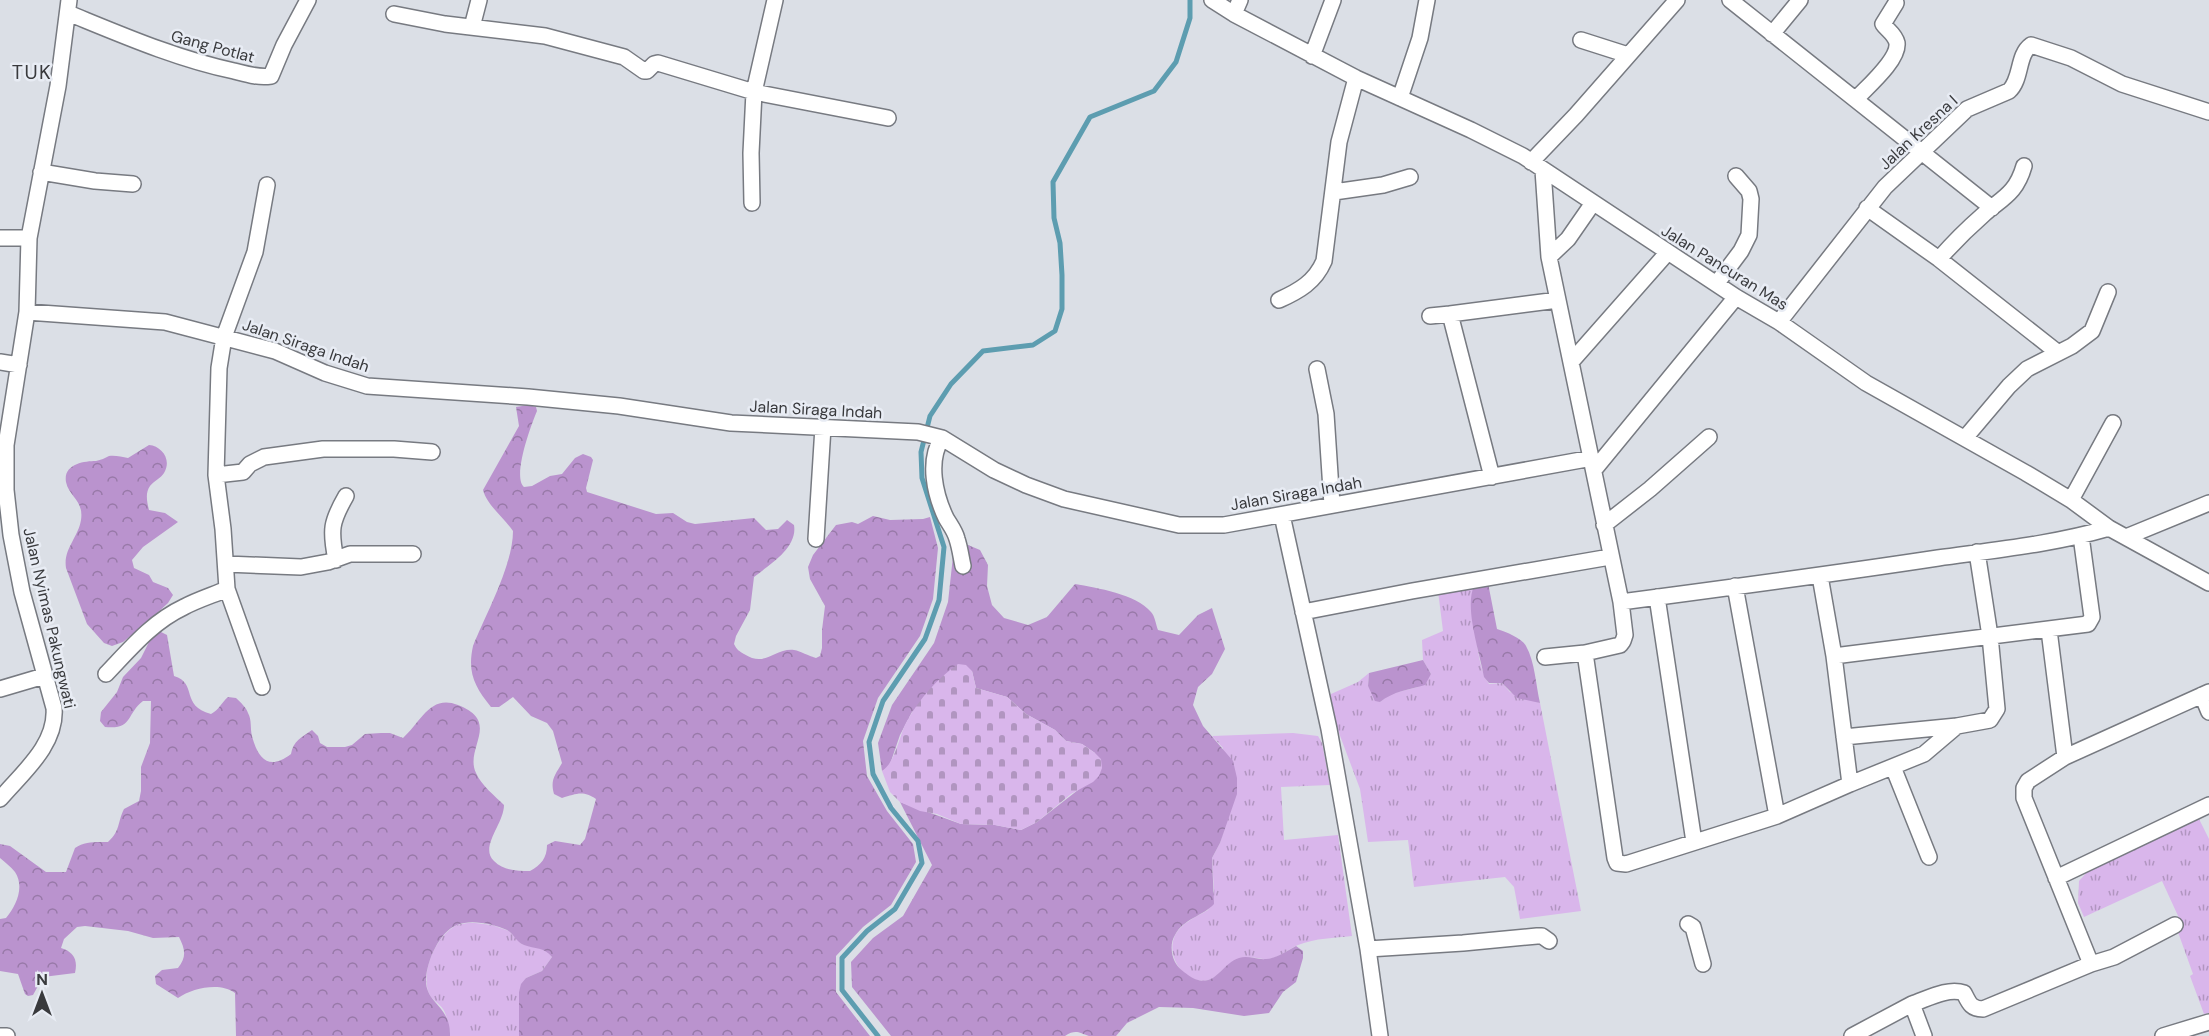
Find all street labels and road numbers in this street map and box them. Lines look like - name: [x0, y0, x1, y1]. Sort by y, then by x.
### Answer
- street label: Gang Potlat: [169, 25, 257, 68]
- street label: Jalan Kresna I: [1874, 90, 1962, 174]
- street label: Jalan Pancuran Mas: [1657, 220, 1792, 315]
- street label: Jalan Siraga Indah: [240, 314, 372, 377]
- street label: Jalan Siraga Indah: [749, 396, 883, 423]
- street label: Jalan Siraga Indah: [1229, 472, 1363, 515]
- street label: Jalan Nyimas Pakungwati: [18, 526, 81, 711]

